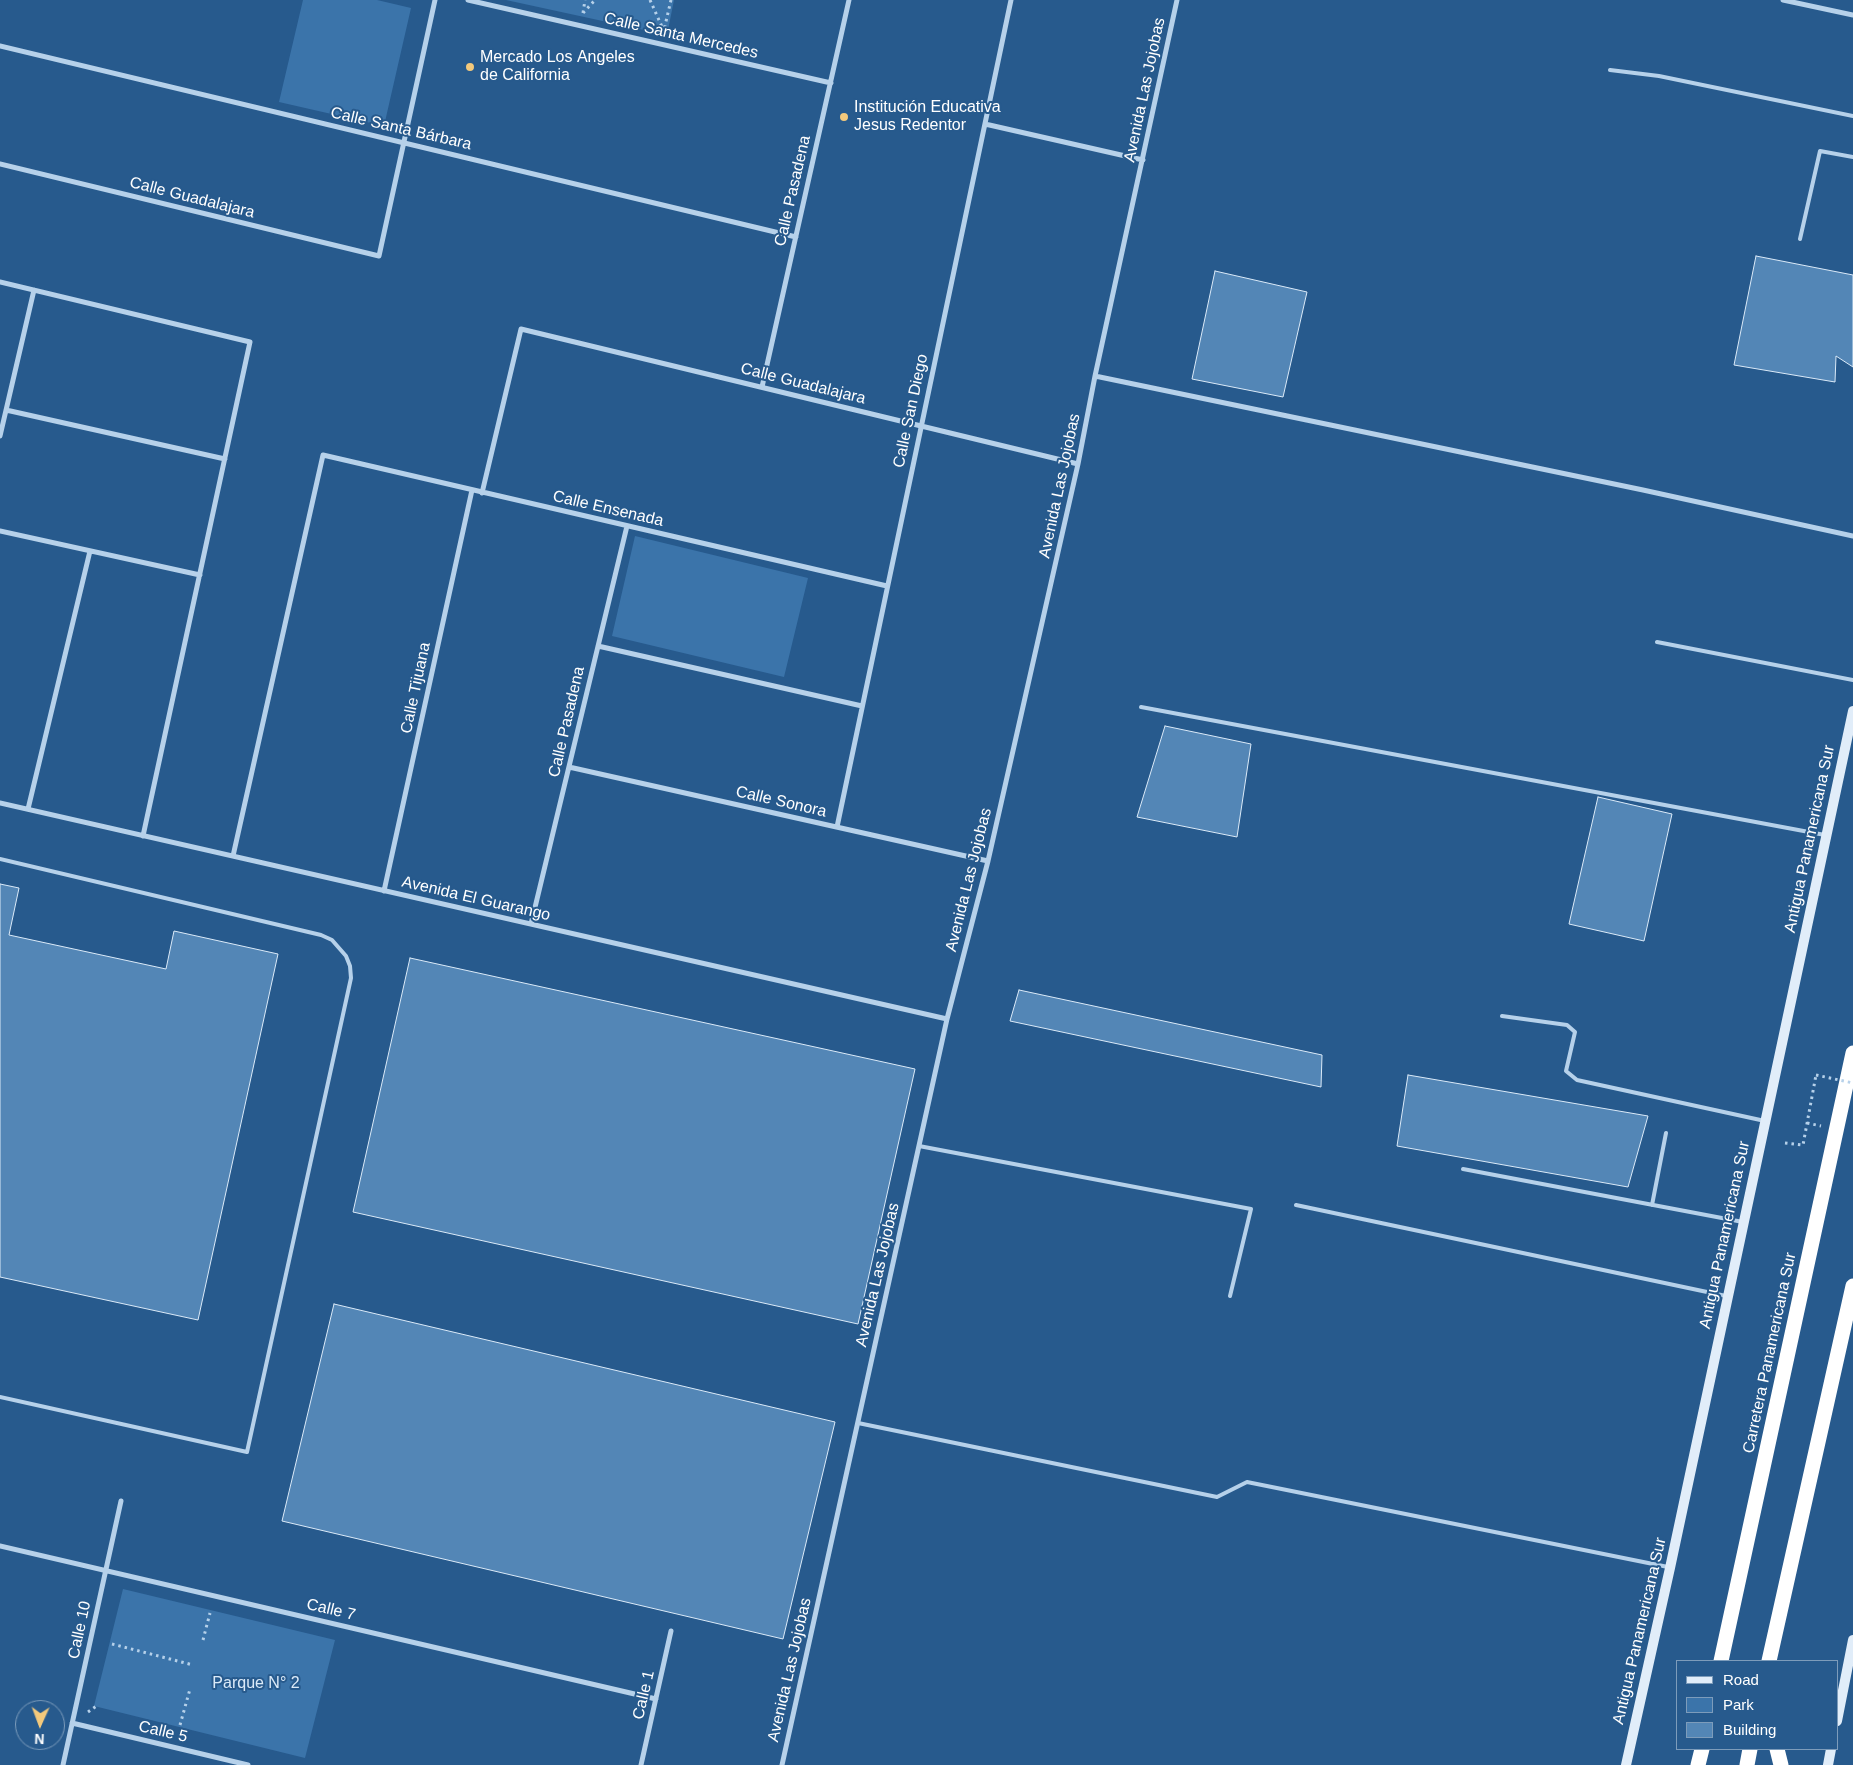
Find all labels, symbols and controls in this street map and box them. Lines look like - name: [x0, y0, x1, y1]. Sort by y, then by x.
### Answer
- street label: Calle Santa Mercedes: [602, 9, 760, 63]
- street label: Avenida Las Jojobas: [1120, 16, 1170, 164]
- place label: Mercado Los Angeles de California: [480, 48, 635, 86]
- marker: Mercado Los Angeles de California: [464, 61, 476, 73]
- place label: Institución Educativa Jesus Redentor: [854, 98, 1001, 136]
- street label: Calle Santa Bárbara: [329, 103, 473, 155]
- marker: Institución Educativa Jesus Redentor: [838, 111, 850, 123]
- street label: Calle Pasadena: [771, 134, 815, 248]
- street label: Calle Guadalajara: [128, 173, 256, 223]
- street label: Calle San Diego: [890, 352, 932, 470]
- street label: Calle Guadalajara: [739, 359, 867, 409]
- street label: Avenida Las Jojobas: [1035, 412, 1085, 560]
- street label: Calle Ensenada: [551, 487, 665, 531]
- street label: Calle Tijuana: [397, 641, 435, 735]
- street label: Calle Pasadena: [545, 665, 589, 779]
- street label: Antigua Panamericana Sur: [1781, 743, 1839, 935]
- street label: Calle Sonora: [734, 782, 828, 822]
- street label: Avenida Las Jojobas: [942, 806, 996, 954]
- street label: Avenida El Guarango: [400, 873, 552, 925]
- street label: Antigua Panamericana Sur: [1696, 1139, 1754, 1331]
- street label: Avenida Las Jojobas: [852, 1201, 904, 1349]
- street label: Carretera Panamericana Sur: [1739, 1251, 1801, 1455]
- street label: Antigua Panamericana Sur: [1609, 1536, 1671, 1726]
- street label: Calle 7: [305, 1595, 357, 1625]
- street label: Avenida Las Jojobas: [764, 1596, 816, 1744]
- street label: Calle 10: [65, 1599, 95, 1661]
- legend: [1676, 1660, 1838, 1750]
- street label: Calle 1: [629, 1669, 659, 1721]
- text: Road: [1723, 1671, 1759, 1688]
- park label: Parque N° 2: [212, 1674, 300, 1694]
- text: Park: [1723, 1696, 1754, 1713]
- north arrow: [15, 1700, 65, 1750]
- street label: Calle 5: [137, 1717, 189, 1747]
- text: Building: [1723, 1721, 1776, 1738]
- text: N: [34, 1731, 45, 1747]

